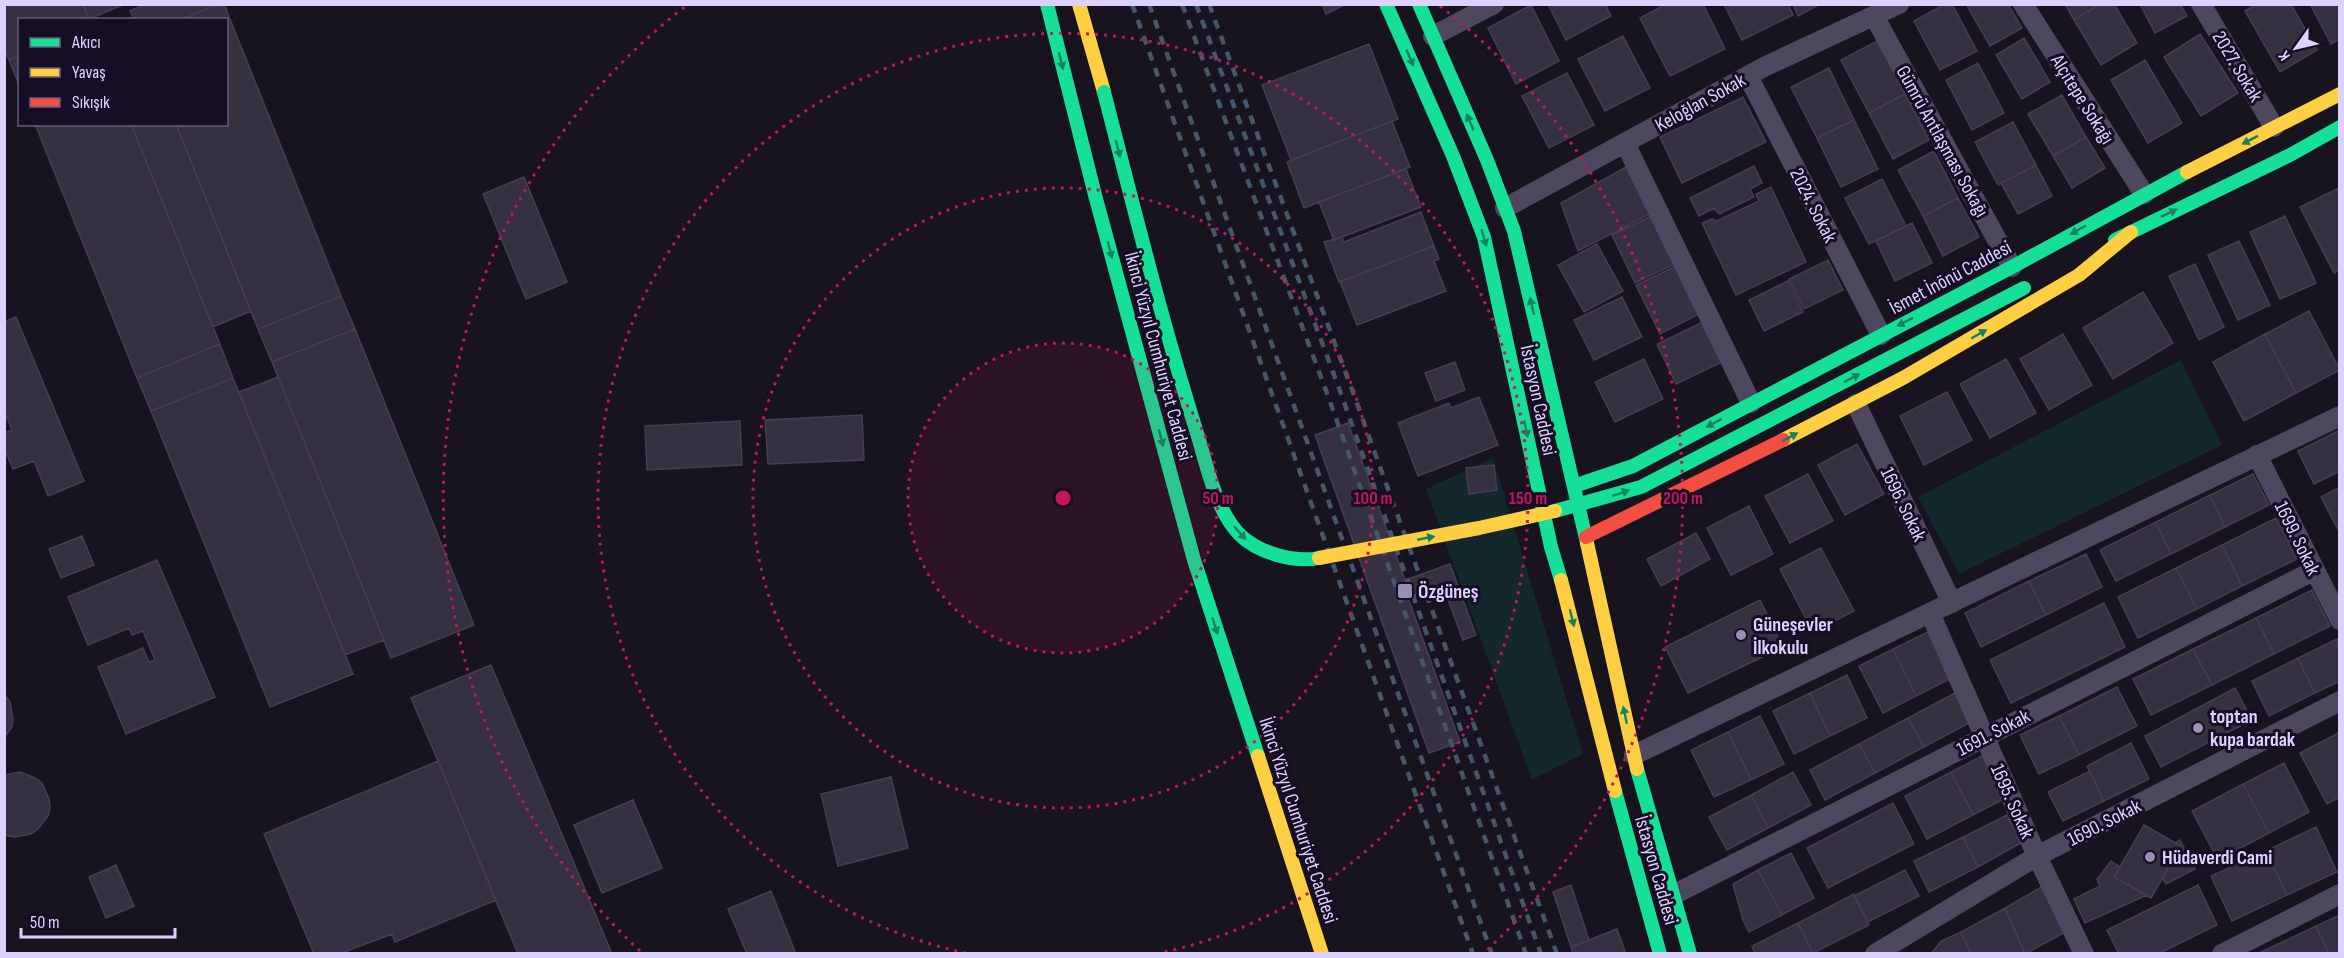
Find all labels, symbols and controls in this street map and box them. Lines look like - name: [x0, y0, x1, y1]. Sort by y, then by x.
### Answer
- legend: [18, 18, 228, 126]
- north arrow: [2266, 18, 2326, 78]
- street label: 2027. Sokak: [2207, 27, 2268, 107]
- text: Akıcı: [71, 32, 101, 53]
- text: K: [2275, 47, 2295, 64]
- one-way arrow: [1405, 49, 1415, 67]
- street label: Alçıtepe Sokağı: [2045, 49, 2119, 149]
- one-way arrow: [1057, 52, 1067, 70]
- text: Yavaş: [72, 62, 106, 83]
- street label: Gümrü Antlaşması Sokağı: [1891, 62, 1994, 221]
- street label: Keloğlan Sokak: [1651, 68, 1750, 138]
- text: Sıkışık: [72, 92, 110, 113]
- one-way arrow: [1465, 112, 1475, 130]
- one-way arrow: [2241, 134, 2259, 144]
- one-way arrow: [1114, 139, 1124, 158]
- street label: 2024. Sokak: [1784, 164, 1842, 247]
- one-way arrow: [2160, 208, 2177, 217]
- one-way arrow: [2069, 225, 2086, 235]
- one-way arrow: [1480, 229, 1489, 247]
- street label: İsmet İnönü Caddesi: [1885, 236, 2016, 320]
- one-way arrow: [1106, 241, 1116, 259]
- street label: İkinci Yüzyıl Cumhuriyet Caddesi: [1119, 249, 1197, 463]
- one-way arrow: [1526, 297, 1536, 315]
- one-way arrow: [1897, 317, 1914, 327]
- one-way arrow: [1971, 328, 1987, 339]
- street label: İstasyon Caddesi: [1515, 343, 1561, 458]
- one-way arrow: [1843, 373, 1860, 383]
- one-way arrow: [1706, 418, 1723, 428]
- one-way arrow: [1522, 419, 1531, 438]
- one-way arrow: [1157, 429, 1167, 447]
- one-way arrow: [1781, 433, 1798, 442]
- street label: 1696. Sokak: [1875, 463, 1931, 546]
- centre of rings: [1053, 488, 1073, 508]
- text: 50 m: [1202, 488, 1234, 509]
- text: 100 m: [1354, 488, 1393, 509]
- text: 150 m: [1509, 488, 1547, 509]
- one-way arrow: [1612, 488, 1630, 498]
- text: 200 m: [1663, 488, 1703, 509]
- street label: 1699. Sokak: [2269, 497, 2326, 580]
- one-way arrow: [1233, 526, 1247, 541]
- one-way arrow: [1416, 533, 1435, 542]
- place label: Özgüneş: [1418, 580, 1479, 604]
- marker: Özgüneş: [1396, 582, 1414, 600]
- one-way arrow: [1567, 609, 1577, 627]
- place label: Güneşevler İlkokulu: [1753, 613, 1833, 660]
- one-way arrow: [1211, 617, 1220, 635]
- marker: Güneşevler İlkokulu: [1734, 628, 1748, 642]
- street label: 1691. Sokak: [1953, 704, 2034, 761]
- one-way arrow: [1620, 705, 1629, 724]
- place label: toptan kupa bardak: [2210, 705, 2296, 752]
- street label: İkinci Yüzyıl Cumhuriyet Caddesi: [1253, 714, 1343, 926]
- marker: toptan kupa bardak: [2191, 721, 2205, 735]
- street label: 1695. Sokak: [1985, 760, 2039, 843]
- street label: 1690. Sokak: [2064, 794, 2146, 852]
- street label: İstasyon Caddesi: [1629, 813, 1683, 928]
- place label: Hüdaverdi Cami: [2162, 846, 2272, 870]
- marker: Hüdaverdi Cami: [2143, 850, 2157, 864]
- scale bar: [21, 901, 176, 939]
- text: 50 m: [30, 912, 60, 933]

